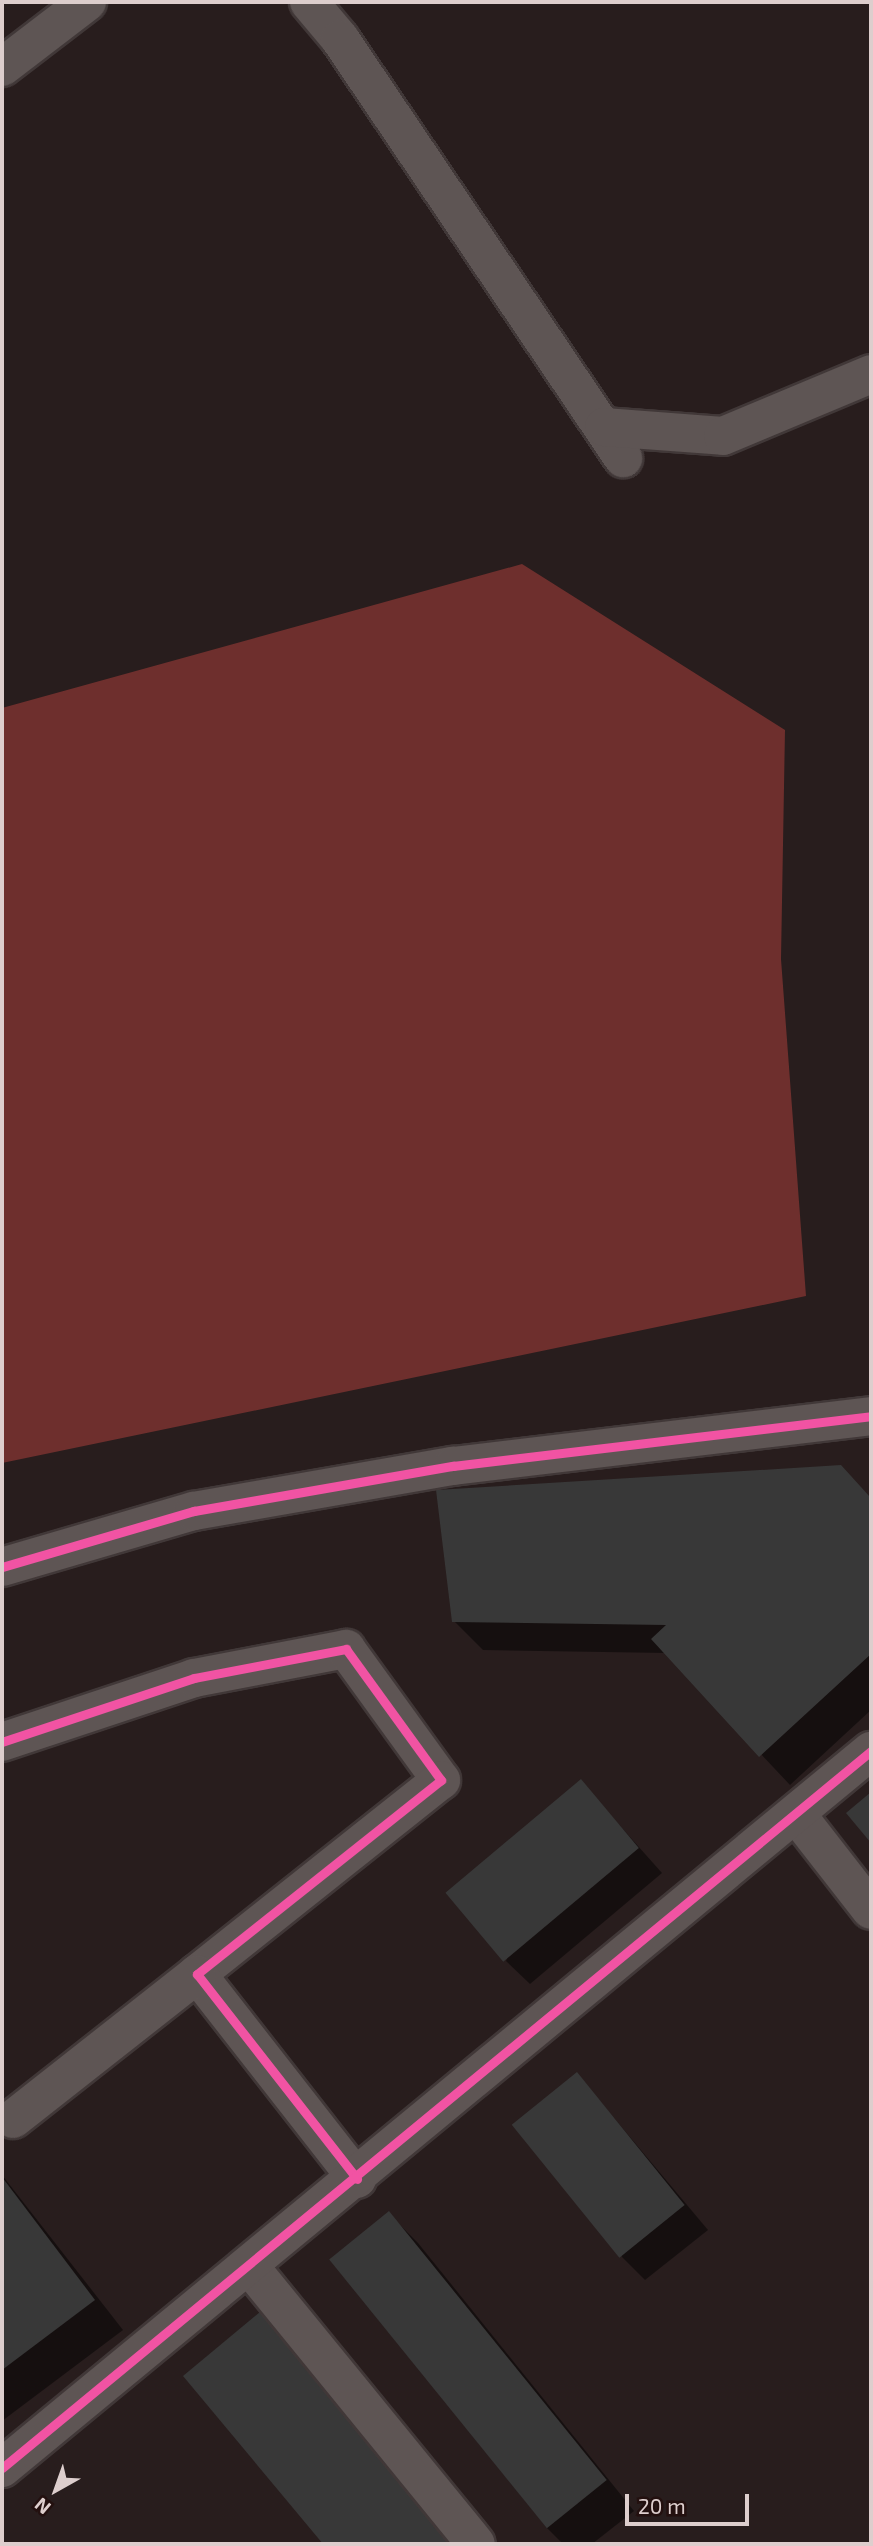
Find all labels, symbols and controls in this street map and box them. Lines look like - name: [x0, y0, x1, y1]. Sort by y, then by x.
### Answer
- north arrow: [21, 2455, 91, 2525]
- scale bar: [628, 2480, 752, 2524]
- text: N: [30, 2493, 55, 2520]
- text: 20 m: [638, 2493, 686, 2518]

